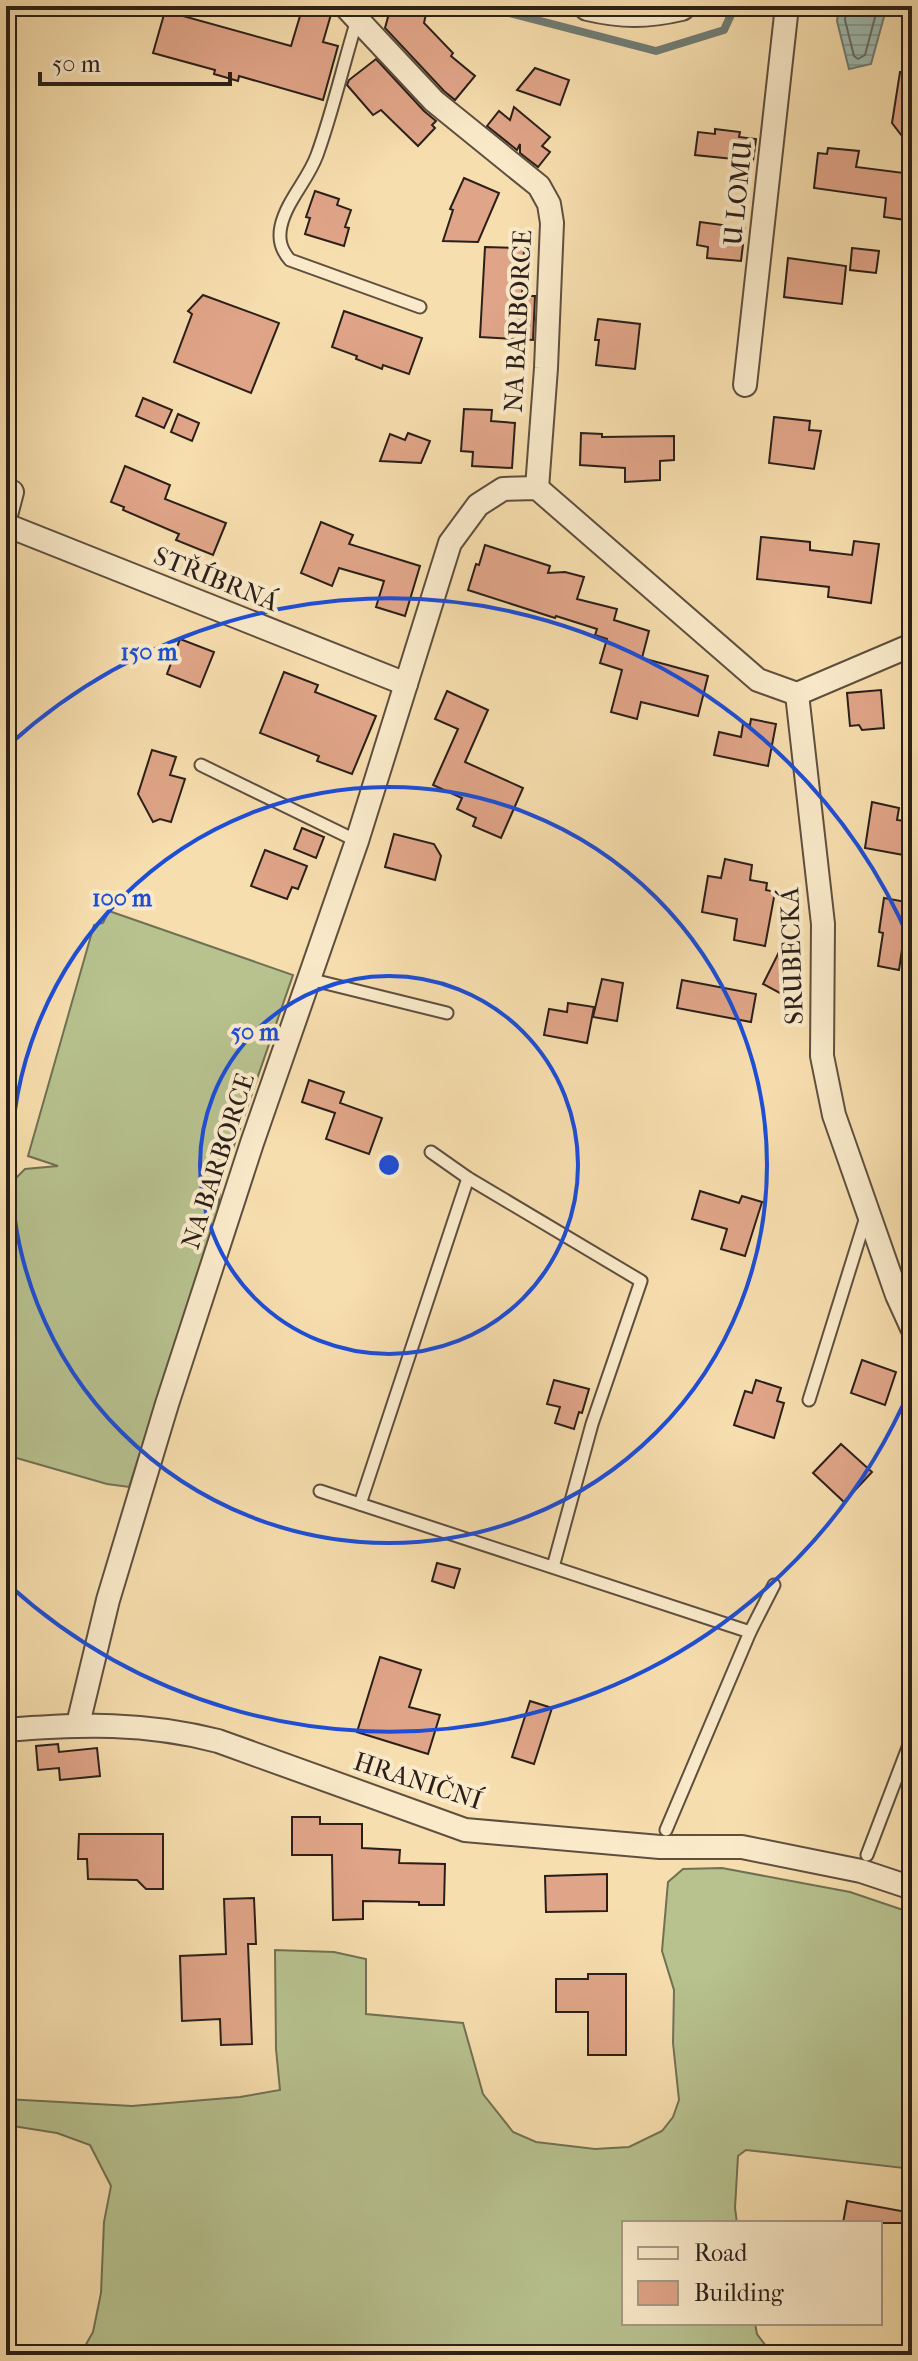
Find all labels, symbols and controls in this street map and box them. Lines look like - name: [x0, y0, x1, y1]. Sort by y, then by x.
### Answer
- scale bar: [40, 36, 230, 86]
- text: 50 m: [52, 50, 101, 78]
- street label: U LOMU: [717, 139, 759, 247]
- street label: NA BARBORCE: [498, 229, 538, 413]
- street label: STŘÍBRNÁ: [149, 539, 284, 618]
- text: 150 m: [120, 638, 179, 666]
- text: 100 m: [92, 884, 153, 912]
- street label: SRUBECKÁ: [773, 886, 810, 1025]
- text: 50 m: [231, 1018, 280, 1046]
- street label: NA BARBORCE: [175, 1069, 261, 1253]
- centre of rings: [375, 1151, 403, 1179]
- street label: HRANIČNÍ: [350, 1744, 488, 1817]
- legend: [622, 2221, 882, 2325]
- text: Road: [694, 2239, 748, 2267]
- text: Building: [694, 2279, 785, 2307]

